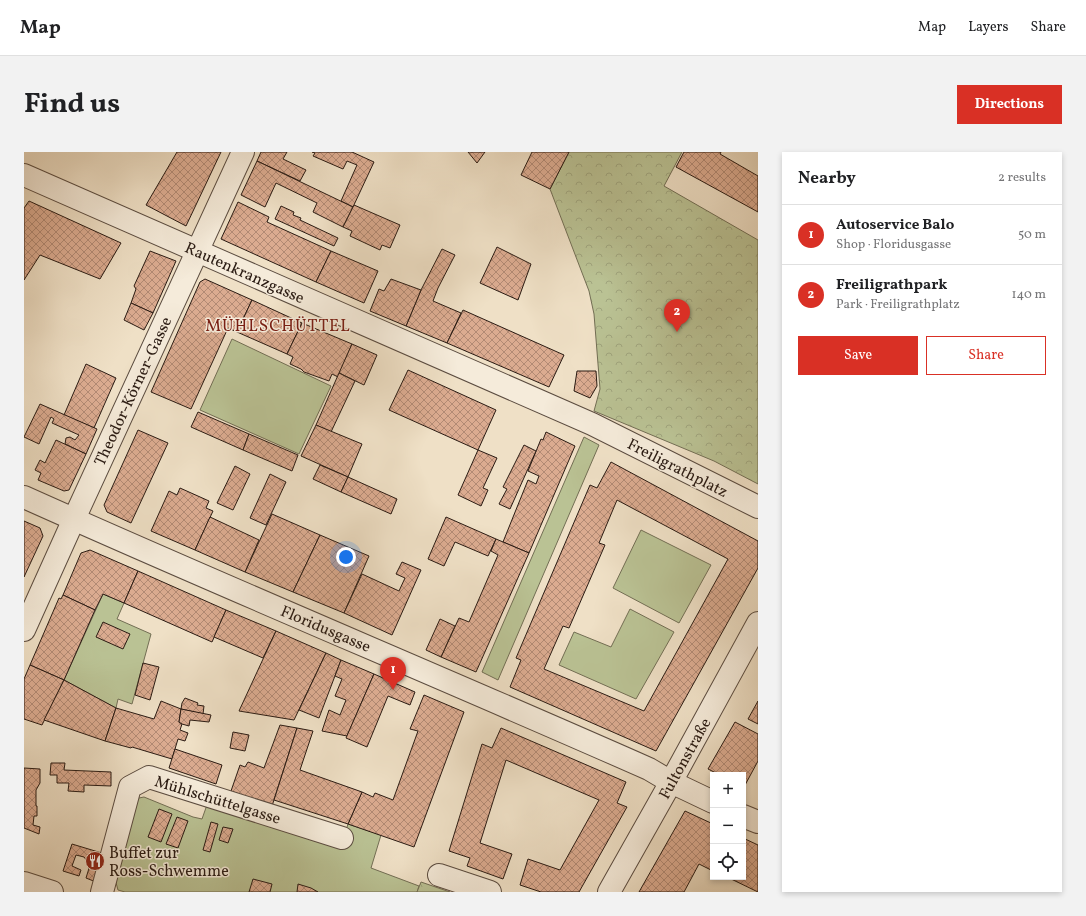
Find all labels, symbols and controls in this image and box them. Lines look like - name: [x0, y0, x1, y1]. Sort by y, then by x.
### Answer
- text: Map: [20, 15, 61, 41]
- text: Map: [918, 18, 946, 37]
- text: Layers: [968, 18, 1008, 37]
- text: Share: [1030, 18, 1066, 37]
- text: Find us: [24, 85, 120, 124]
- button: Directions: [957, 85, 1062, 124]
- text: Nearby: [798, 167, 856, 190]
- text: 2 results: [998, 169, 1046, 187]
- text: Autoservice Balo: [836, 215, 954, 236]
- text: 1: [808, 226, 814, 244]
- text: 50 m: [1018, 226, 1046, 244]
- text: Shop · Floridusgasse: [836, 236, 951, 254]
- street label: Rautenkranzgasse: [181, 238, 308, 310]
- text: Freiligrathpark: [836, 275, 947, 296]
- text: 2: [808, 286, 814, 304]
- text: 140 m: [1012, 286, 1046, 304]
- text: Park · Freiligrathplatz: [836, 296, 960, 314]
- pin: 2: [664, 299, 690, 332]
- street label: Theodor-Körner-Gasse: [90, 314, 178, 470]
- district label: MÜHLSCHÜTTEL: [205, 315, 351, 338]
- button: Save: [798, 336, 918, 375]
- button: Share: [926, 336, 1046, 375]
- street label: Freiligrathplatz: [623, 434, 731, 504]
- your location: [336, 547, 356, 567]
- street label: Floridusgasse: [277, 601, 374, 659]
- pin: 1: [380, 657, 406, 690]
- street label: Fultonstraße: [654, 714, 717, 804]
- street label: Mühlschüttelgasse: [152, 771, 283, 831]
- map controls: [710, 772, 746, 880]
- button: +: [710, 772, 746, 808]
- button: −: [710, 808, 746, 844]
- place label: Buffet zur Ross-Schwemme: [109, 843, 229, 883]
- button: locate: [710, 844, 746, 880]
- restaurant icon: Buffet zur Ross-Schwemme: [84, 850, 106, 872]

